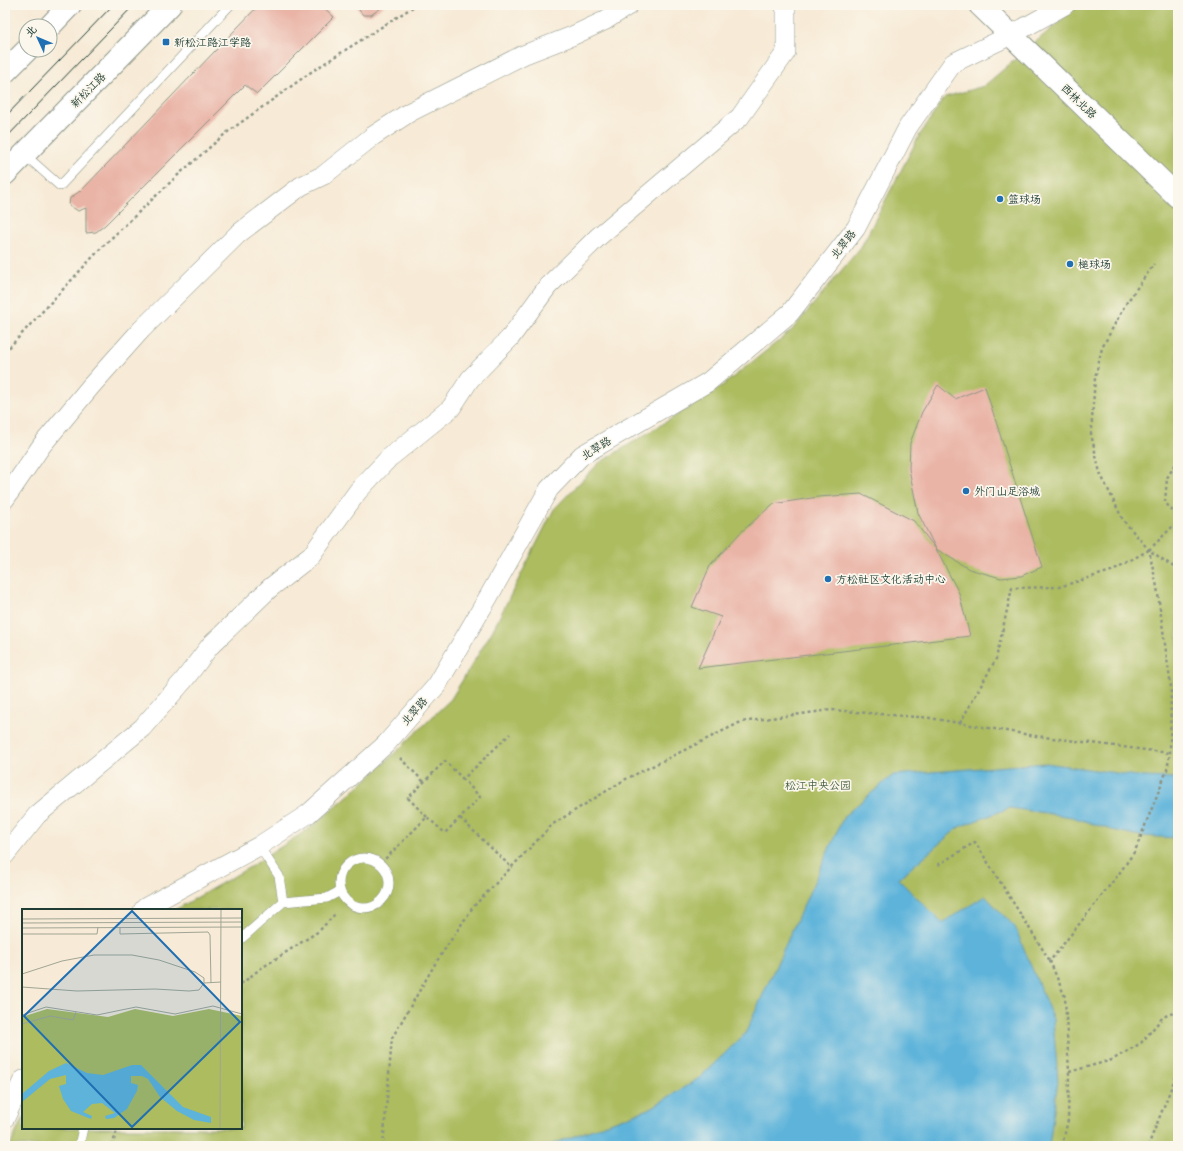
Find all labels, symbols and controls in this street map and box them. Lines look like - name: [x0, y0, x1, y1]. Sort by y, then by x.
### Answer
- north arrow: [18, 18, 58, 58]
- text: 北: [22, 22, 40, 40]
- place label: 新松江路江学路: [174, 35, 251, 49]
- marker: 新松江路江学路: [161, 37, 171, 47]
- street label: 新松江路: [67, 69, 109, 111]
- street label: 西林北路: [1058, 81, 1100, 121]
- place label: 篮球场: [1008, 192, 1041, 206]
- marker: 篮球场: [995, 194, 1005, 204]
- street label: 北翠路: [827, 227, 859, 261]
- place label: 槌球场: [1078, 257, 1111, 271]
- marker: 槌球场: [1065, 259, 1075, 269]
- street label: 北翠路: [578, 433, 614, 463]
- place label: 外门山足浴城: [974, 484, 1040, 498]
- marker: 外门山足浴城: [961, 486, 971, 496]
- place label: 方松社区文化活动中心: [836, 572, 946, 586]
- marker: 方松社区文化活动中心: [823, 574, 833, 584]
- street label: 北翠路: [398, 694, 430, 728]
- park label: 松江中央公园: [785, 778, 851, 792]
- inset map: [22, 909, 242, 1129]

